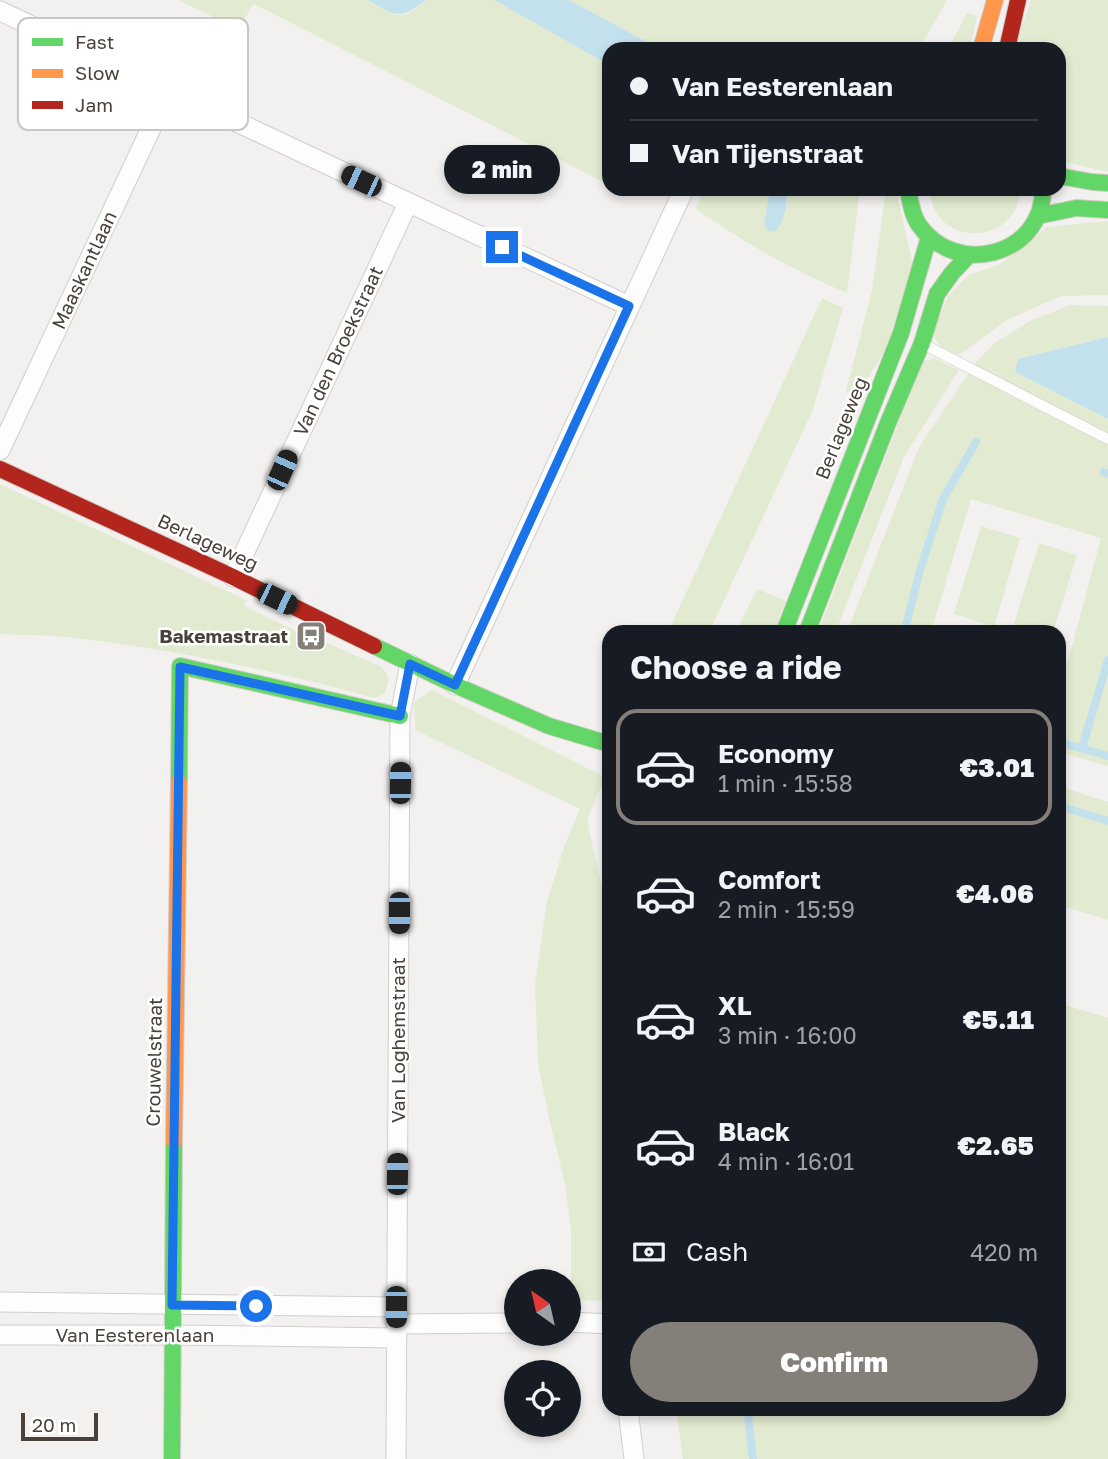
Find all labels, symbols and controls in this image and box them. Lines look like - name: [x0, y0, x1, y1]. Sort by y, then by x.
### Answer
- legend: [18, 18, 248, 130]
- text: Fast: [75, 30, 114, 53]
- text: Slow: [75, 61, 120, 84]
- text: Van Eesterenlaan: [672, 71, 893, 102]
- text: Jam: [75, 93, 113, 116]
- text: Van Tijenstraat: [672, 138, 863, 169]
- callout: 2 min: [444, 146, 560, 194]
- text: 2 min: [472, 155, 532, 183]
- car: [338, 163, 385, 199]
- street label: Maaskantlaan: [46, 207, 121, 332]
- route end: [486, 231, 518, 263]
- street label: Van den Broekstraat: [288, 262, 387, 439]
- street label: Berlageweg: [810, 373, 872, 482]
- car: [264, 447, 301, 493]
- street label: Berlageweg: [154, 508, 262, 575]
- car: [254, 580, 301, 618]
- bus stop icon: Bakemastraat: [294, 619, 328, 653]
- place label: Bakemastraat: [159, 624, 288, 647]
- text: Choose a ride: [630, 648, 842, 686]
- icon: car: [634, 736, 697, 799]
- text: Economy: [718, 738, 834, 769]
- text: €3.01: [959, 752, 1034, 783]
- car: [390, 762, 411, 804]
- text: 1 min · 15:58: [718, 769, 853, 797]
- icon: car: [634, 862, 697, 925]
- text: Comfort: [718, 864, 821, 895]
- text: €4.06: [956, 878, 1034, 909]
- car: [389, 892, 410, 934]
- text: 2 min · 15:59: [718, 895, 855, 923]
- street label: Van Loghemstraat: [386, 957, 409, 1123]
- icon: car: [634, 988, 697, 1051]
- text: XL: [718, 990, 752, 1021]
- street label: Crouwelstraat: [141, 997, 166, 1127]
- text: €5.11: [963, 1004, 1034, 1035]
- text: 3 min · 16:00: [718, 1021, 857, 1049]
- icon: car: [634, 1114, 697, 1177]
- text: Black: [718, 1116, 790, 1147]
- text: €2.65: [957, 1130, 1034, 1161]
- text: 4 min · 16:01: [718, 1147, 854, 1175]
- car: [387, 1153, 408, 1195]
- icon: cash: [630, 1233, 668, 1271]
- text: Cash: [686, 1236, 748, 1267]
- text: 420 m: [970, 1238, 1038, 1266]
- north arrow: [504, 1269, 581, 1346]
- map controls: [504, 1269, 581, 1437]
- car: [386, 1286, 407, 1328]
- route start: [240, 1290, 272, 1322]
- button: Confirm: [630, 1322, 1038, 1402]
- street label: Van Eesterenlaan: [55, 1323, 215, 1346]
- button: locate: [504, 1360, 581, 1437]
- scale bar: [21, 1410, 98, 1442]
- text: 20 m: [32, 1413, 76, 1436]

